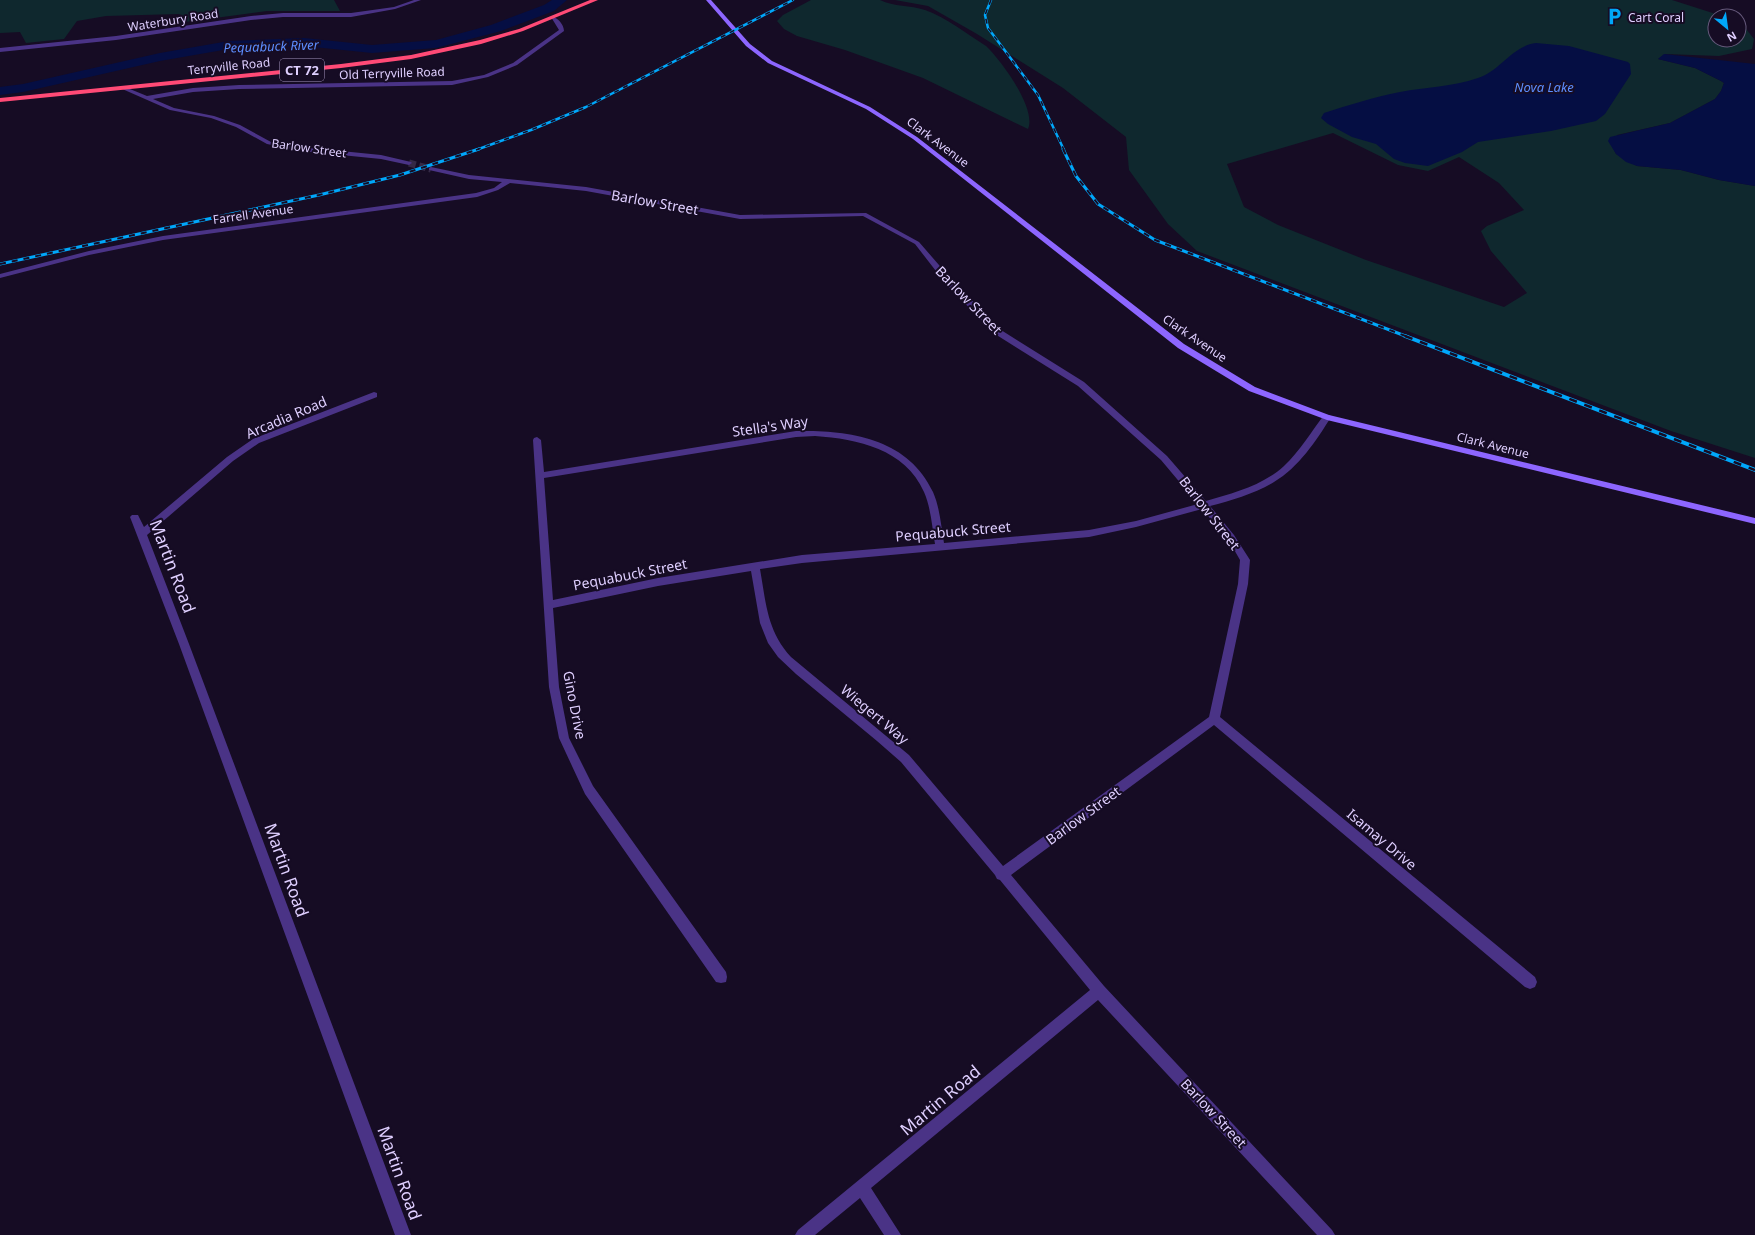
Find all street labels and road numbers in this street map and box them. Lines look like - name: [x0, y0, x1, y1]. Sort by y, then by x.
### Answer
- street label: Waterbury Road: [126, 4, 220, 36]
- street label: Terryville Road: [187, 53, 271, 79]
- road number: CT 72: [280, 59, 324, 81]
- street label: Old Terryville Road: [339, 63, 445, 83]
- street label: Clark Avenue: [903, 113, 973, 171]
- street label: Barlow Street: [270, 134, 348, 162]
- street label: Barlow Street: [610, 185, 700, 219]
- street label: Farrell Avenue: [212, 200, 294, 228]
- street label: Barlow Street: [932, 262, 1006, 338]
- street label: Clark Avenue: [1160, 310, 1231, 366]
- street label: Arcadia Road: [243, 391, 329, 443]
- street label: Stella's Way: [731, 411, 810, 441]
- street label: Clark Avenue: [1455, 428, 1531, 462]
- street label: Barlow Street: [1175, 472, 1245, 554]
- street label: Martin Road: [145, 516, 201, 616]
- street label: Pequabuck Street: [895, 516, 1011, 546]
- street label: Pequabuck Street: [571, 554, 689, 594]
- street label: Gino Drive: [559, 669, 591, 741]
- street label: Wiegert Way: [837, 680, 914, 749]
- street label: Barlow Street: [1042, 781, 1124, 849]
- street label: Isamay Drive: [1343, 804, 1421, 874]
- street label: Martin Road: [259, 820, 315, 920]
- street label: Martin Road: [895, 1060, 985, 1140]
- street label: Barlow Street: [1177, 1074, 1251, 1152]
- street label: Martin Road: [372, 1123, 428, 1223]

